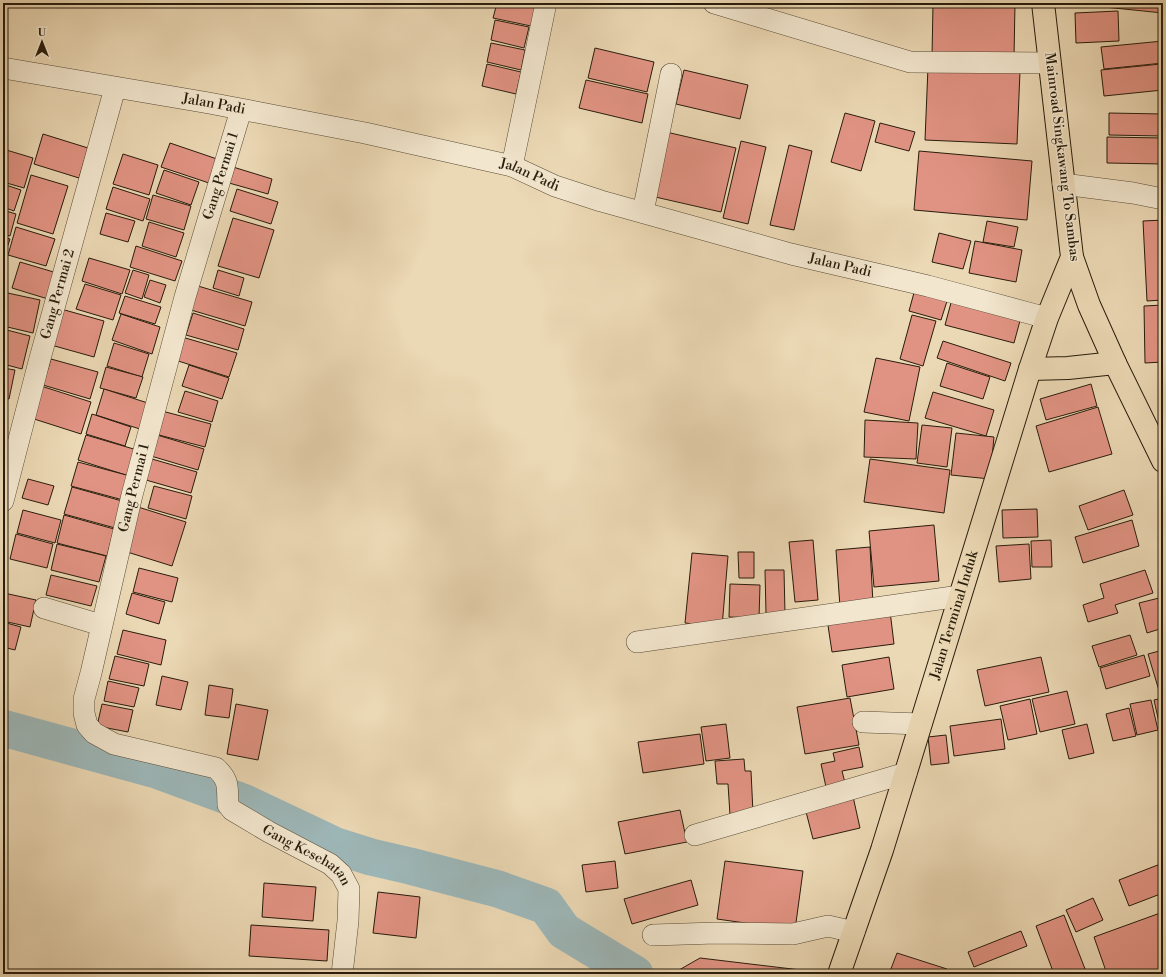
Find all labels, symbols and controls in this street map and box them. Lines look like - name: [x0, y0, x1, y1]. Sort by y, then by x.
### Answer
- north arrow: [22, 22, 62, 62]
- text: U: [38, 26, 47, 40]
- street label: Mainroad Singkawang To Sambas: [1040, 52, 1084, 262]
- street label: Jalan Padi: [180, 89, 247, 119]
- street label: Gang Permai 1: [199, 130, 243, 222]
- street label: Jalan Padi: [497, 154, 562, 196]
- street label: Gang Permai 2: [37, 247, 79, 341]
- street label: Jalan Padi: [806, 249, 874, 282]
- street label: Gang Permai 1: [114, 442, 154, 534]
- street label: Jalan Terminal Induk: [926, 548, 983, 683]
- street label: Gang Kesehatan: [259, 821, 355, 889]

